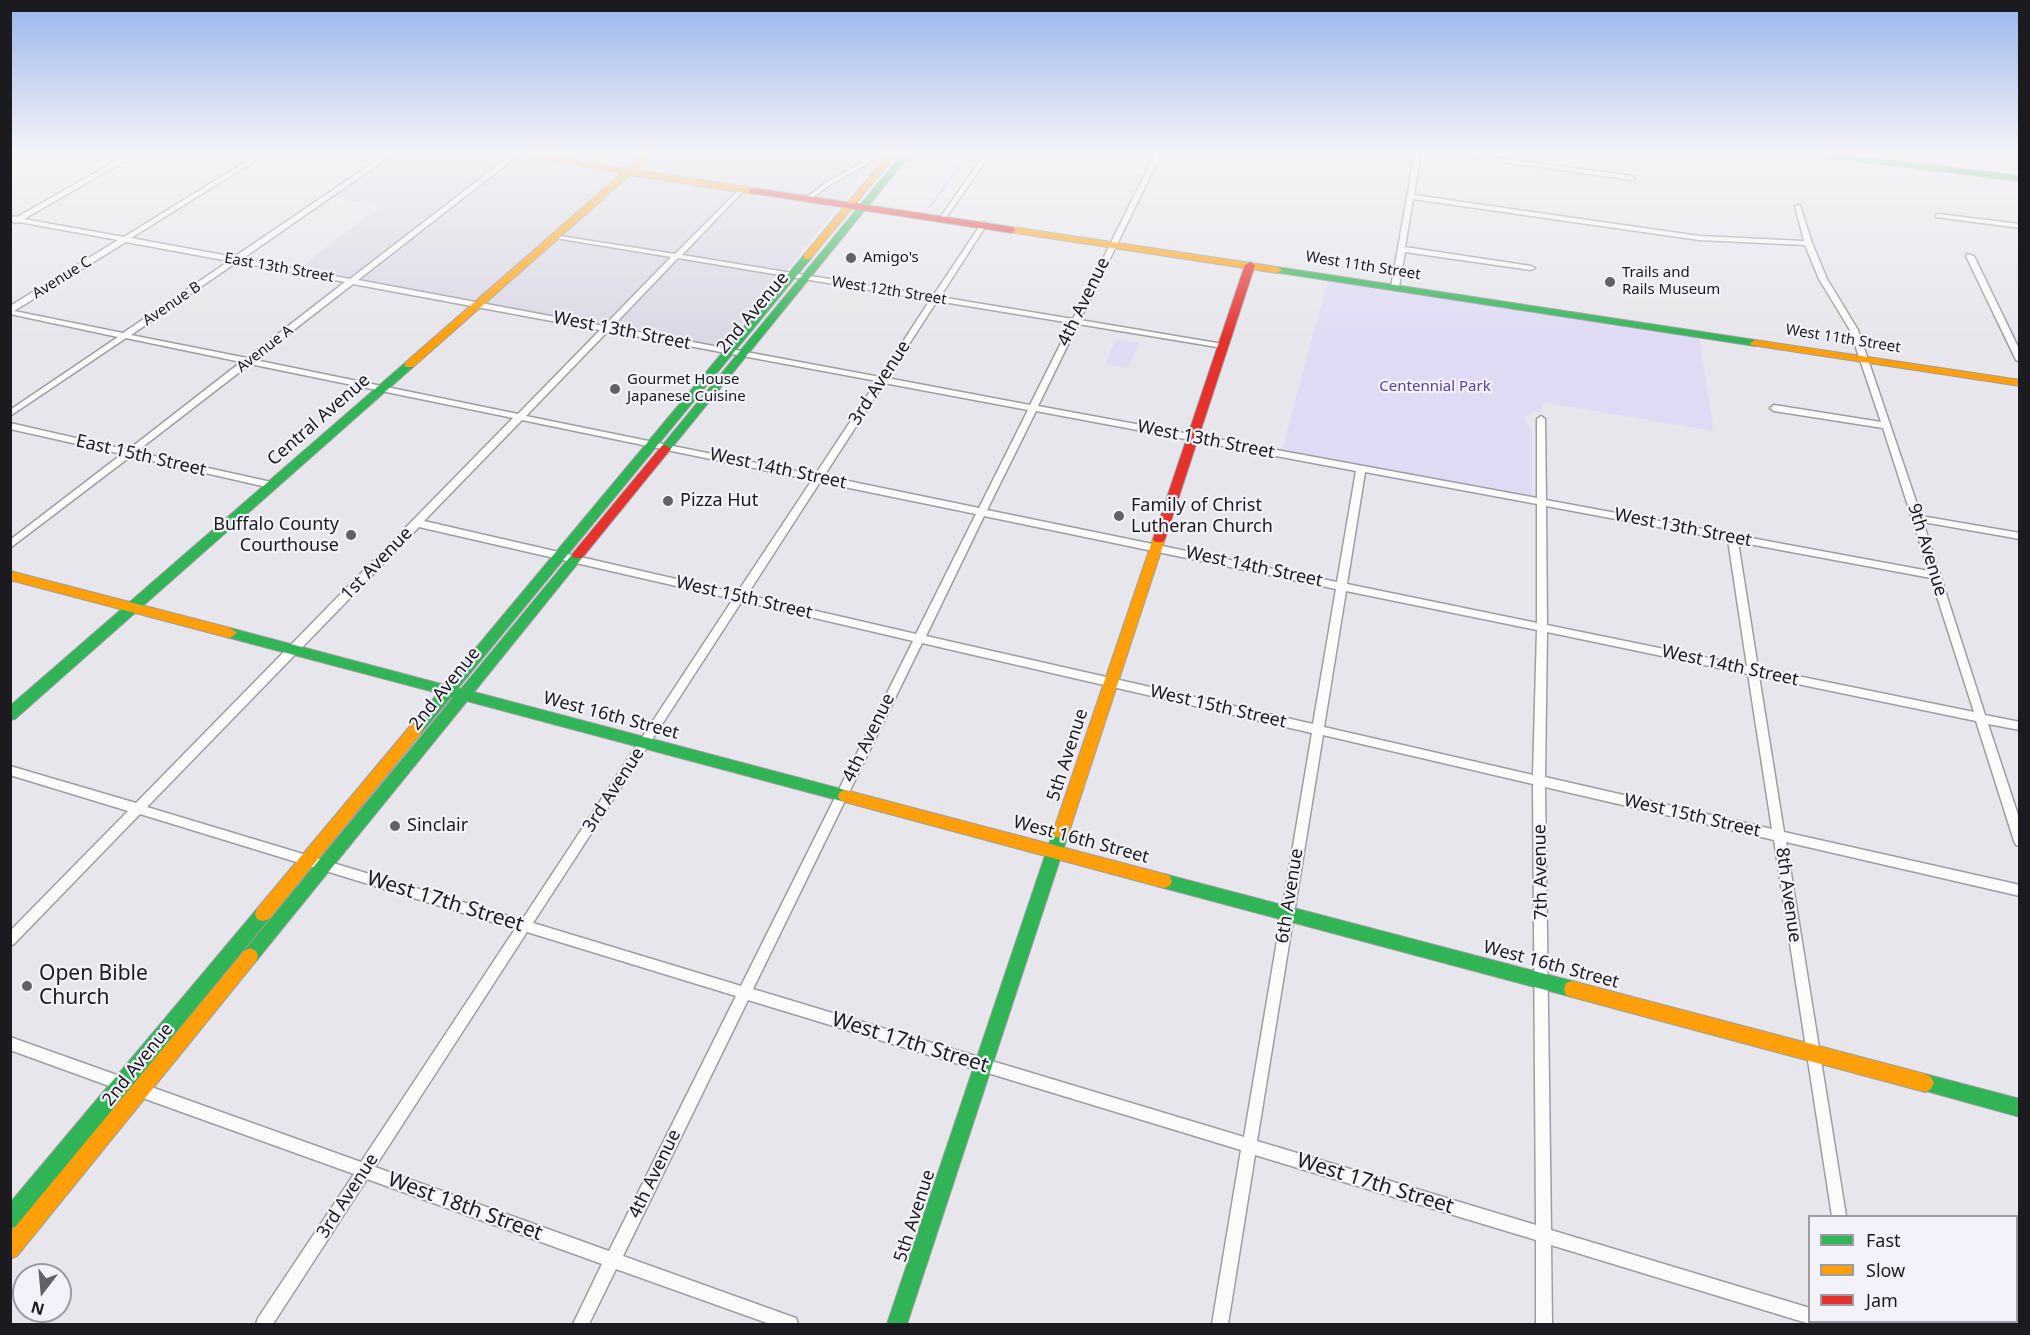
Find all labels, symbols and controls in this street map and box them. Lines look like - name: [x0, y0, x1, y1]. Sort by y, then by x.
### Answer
- street label: West 11th Street: [1304, 248, 1422, 284]
- place label: Amigo's: [863, 249, 919, 267]
- street label: East 13th Street: [223, 250, 335, 286]
- marker: Amigo's: [844, 251, 858, 265]
- street label: Avenue C: [29, 253, 95, 303]
- street label: 4th Avenue: [1053, 254, 1115, 350]
- place label: Trails and Rails Museum: [1622, 264, 1720, 299]
- street label: 2nd Avenue: [712, 268, 794, 358]
- street label: West 12th Street: [830, 273, 948, 309]
- marker: Trails and Rails Museum: [1603, 275, 1617, 289]
- street label: Avenue B: [139, 278, 205, 330]
- street label: West 13th Street: [551, 307, 693, 355]
- street label: West 11th Street: [1784, 321, 1902, 357]
- street label: Avenue A: [233, 322, 297, 376]
- street label: 3rd Avenue: [845, 337, 915, 429]
- street label: Central Avenue: [263, 370, 375, 470]
- place label: Gourmet House Japanese Cuisine: [627, 371, 746, 406]
- park label: Centennial Park: [1379, 378, 1491, 396]
- marker: Gourmet House Japanese Cuisine: [608, 382, 622, 396]
- street label: West 13th Street: [1135, 416, 1277, 464]
- street label: East 15th Street: [74, 431, 208, 481]
- street label: West 14th Street: [708, 444, 848, 494]
- place label: Pizza Hut: [680, 490, 758, 512]
- marker: Pizza Hut: [661, 494, 675, 508]
- place label: Family of Christ Lutheran Church: [1131, 495, 1273, 538]
- street label: 9th Avenue: [1903, 501, 1951, 599]
- street label: West 13th Street: [1612, 504, 1754, 552]
- marker: Family of Christ Lutheran Church: [1112, 509, 1126, 523]
- place label: Buffalo County Courthouse: [213, 514, 339, 556]
- street label: 1st Avenue: [337, 523, 417, 605]
- marker: Buffalo County Courthouse: [344, 528, 358, 542]
- street label: West 14th Street: [1184, 542, 1324, 592]
- street label: West 15th Street: [674, 572, 814, 624]
- street label: West 14th Street: [1660, 641, 1800, 691]
- street label: 2nd Avenue: [405, 643, 485, 735]
- street label: West 15th Street: [1148, 681, 1288, 733]
- street label: West 16th Street: [541, 688, 681, 744]
- street label: 4th Avenue: [838, 690, 900, 786]
- street label: 5th Avenue: [1043, 706, 1093, 804]
- street label: 3rd Avenue: [579, 744, 649, 836]
- street label: West 15th Street: [1622, 790, 1762, 842]
- street label: West 16th Street: [1011, 812, 1151, 868]
- place label: Sinclair: [407, 815, 468, 837]
- marker: Sinclair: [388, 819, 402, 833]
- street label: 7th Avenue: [1529, 824, 1553, 920]
- street label: 8th Avenue: [1771, 846, 1805, 944]
- street label: 6th Avenue: [1272, 847, 1308, 945]
- street label: West 17th Street: [364, 866, 526, 938]
- street label: West 16th Street: [1481, 937, 1621, 993]
- place label: Open Bible Church: [39, 961, 148, 1011]
- marker: Open Bible Church: [20, 979, 34, 993]
- street label: West 17th Street: [829, 1007, 991, 1079]
- street label: 2nd Avenue: [98, 1019, 178, 1111]
- street label: 4th Avenue: [624, 1126, 686, 1222]
- street label: West 17th Street: [1294, 1148, 1456, 1220]
- street label: 3rd Avenue: [313, 1150, 383, 1242]
- street label: West 18th Street: [384, 1167, 546, 1247]
- street label: 5th Avenue: [890, 1167, 940, 1265]
- legend: [1808, 1215, 2018, 1323]
- text: Fast: [1866, 1228, 1901, 1252]
- text: Slow: [1866, 1258, 1905, 1282]
- north arrow: [12, 1263, 72, 1323]
- text: Jam: [1866, 1288, 1898, 1312]
- text: N: [28, 1296, 47, 1321]

